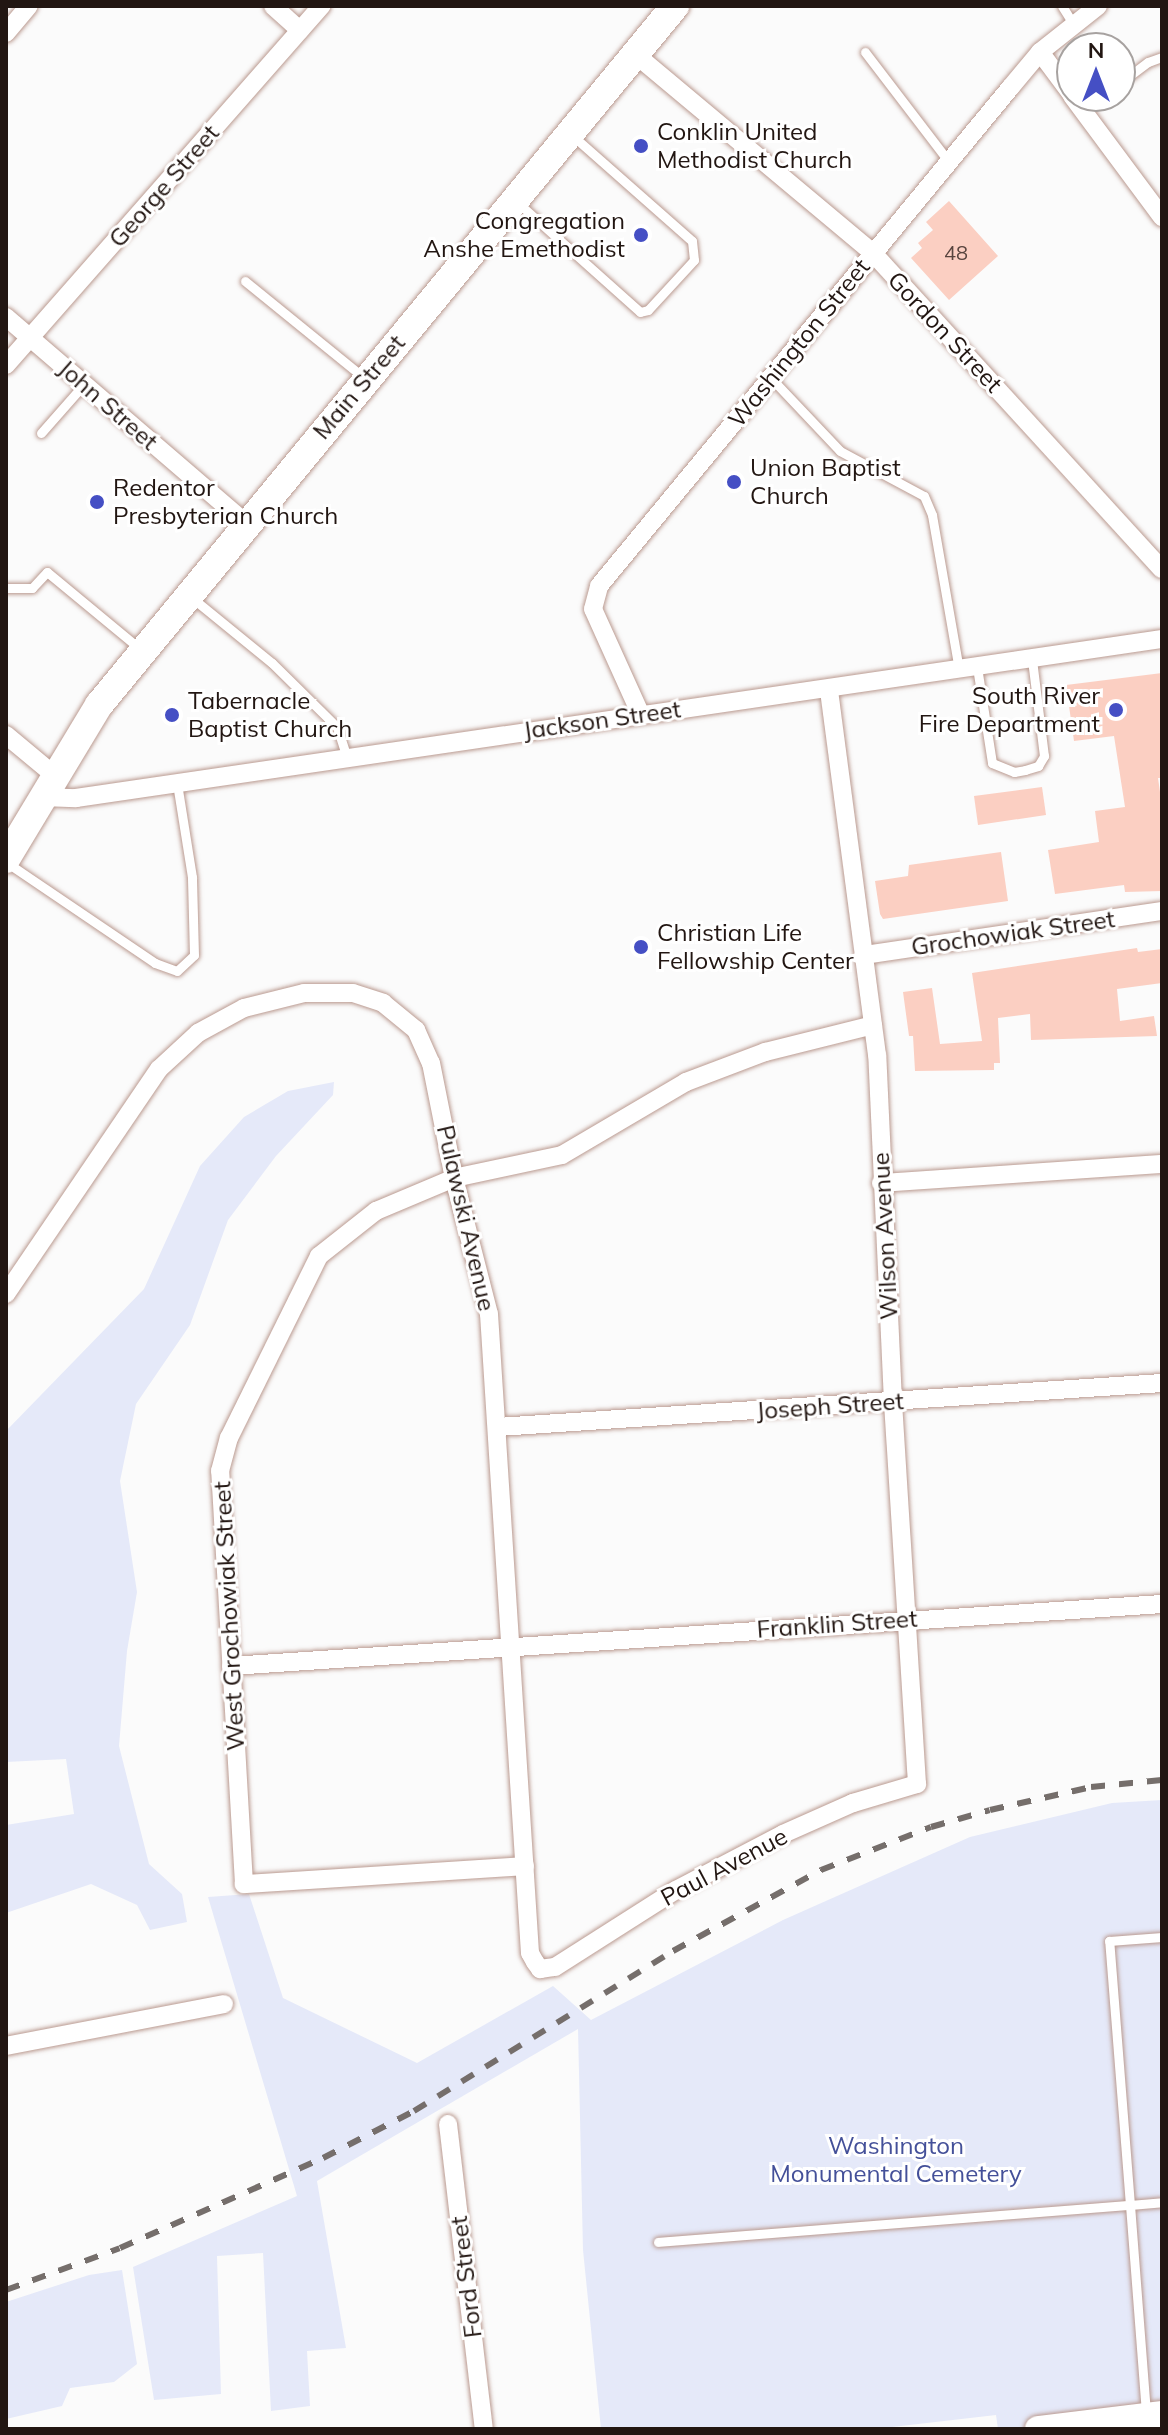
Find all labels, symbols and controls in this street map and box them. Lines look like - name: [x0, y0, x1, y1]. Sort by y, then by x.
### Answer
- north arrow: [1056, 32, 1136, 112]
- text: N: [1088, 36, 1104, 64]
- place label: Conklin United Methodist Church: [657, 118, 852, 174]
- street label: George Street: [103, 119, 225, 253]
- marker: Conklin United Methodist Church: [632, 137, 650, 155]
- place label: Congregation Anshe Emethodist: [423, 207, 625, 263]
- marker: Congregation Anshe Emethodist: [632, 226, 650, 244]
- house number: 48: [944, 240, 968, 264]
- street label: Washington Street: [722, 253, 876, 433]
- street label: Gordon Street: [882, 266, 1008, 398]
- street label: Main Street: [307, 329, 411, 445]
- street label: John Street: [52, 354, 164, 456]
- place label: Union Baptist Church: [750, 454, 901, 510]
- marker: Union Baptist Church: [725, 473, 743, 491]
- place label: Redentor Presbyterian Church: [113, 474, 338, 530]
- marker: Redentor Presbyterian Church: [88, 493, 106, 511]
- place label: South River Fire Department: [919, 682, 1100, 738]
- place label: Tabernacle Baptist Church: [188, 687, 352, 743]
- street label: Jackson Street: [521, 695, 683, 745]
- marker: South River Fire Department: [1107, 701, 1125, 719]
- marker: Tabernacle Baptist Church: [163, 706, 181, 724]
- street label: Grochowiak Street: [909, 904, 1117, 962]
- place label: Christian Life Fellowship Center: [657, 919, 854, 975]
- marker: Christian Life Fellowship Center: [632, 938, 650, 956]
- street label: Pulawski Avenue: [431, 1122, 501, 1314]
- street label: Wilson Avenue: [866, 1152, 904, 1320]
- street label: Joseph Street: [755, 1386, 905, 1426]
- street label: West Grochowiak Street: [208, 1480, 250, 1752]
- street label: Franklin Street: [756, 1604, 918, 1644]
- street label: Paul Avenue: [656, 1822, 792, 1912]
- park label: Washington Monumental Cemetery: [770, 2132, 1022, 2188]
- street label: Ford Street: [444, 2215, 488, 2339]

